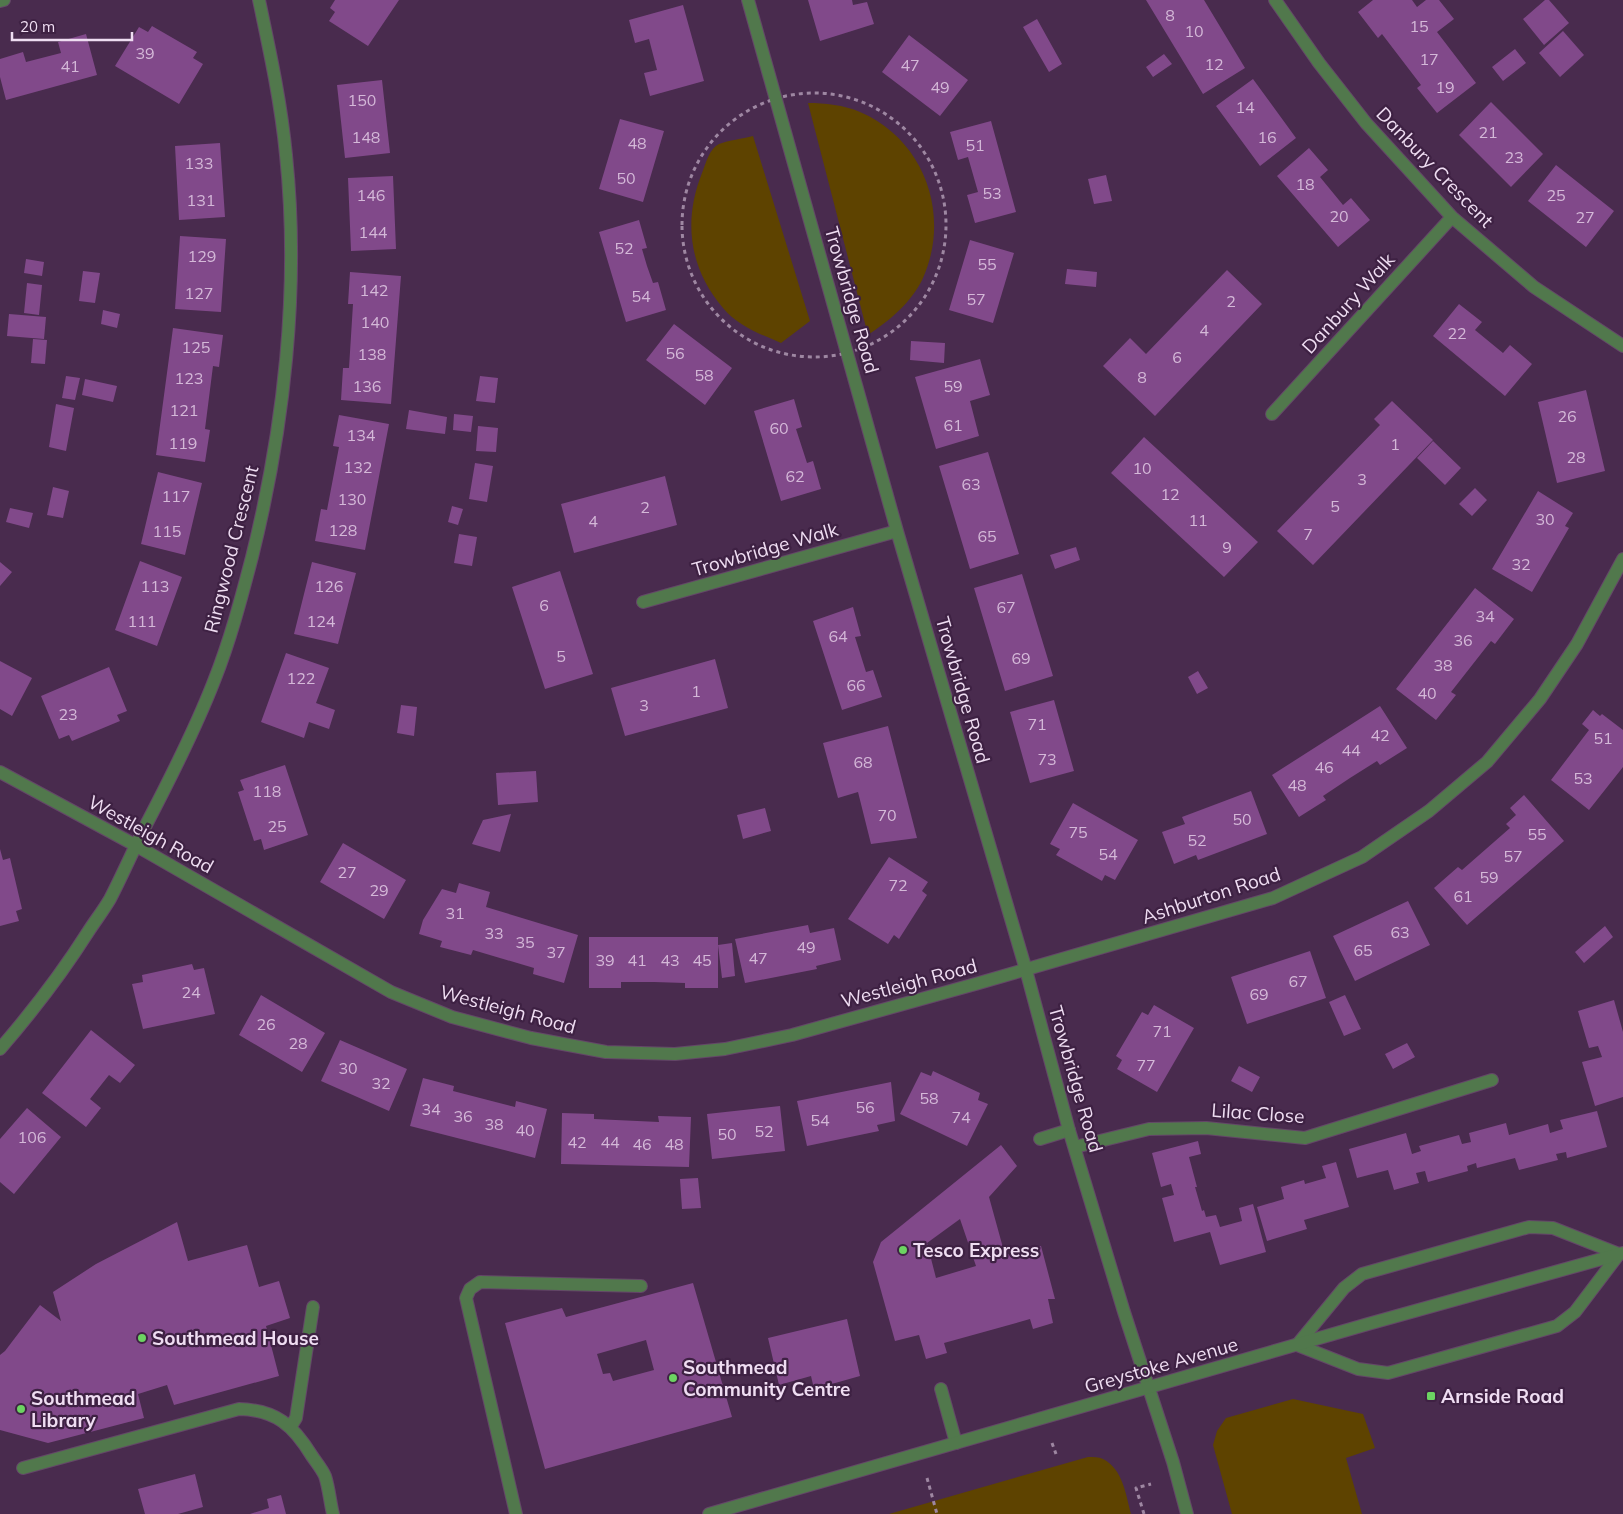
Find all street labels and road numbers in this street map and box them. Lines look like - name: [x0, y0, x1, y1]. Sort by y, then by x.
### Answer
- street label: Danbury Crescent: [1371, 102, 1499, 233]
- street label: Trowbridge Road: [820, 224, 884, 376]
- street label: Danbury Walk: [1296, 247, 1400, 358]
- street label: Ringwood Crescent: [199, 463, 263, 635]
- street label: Trowbridge Walk: [689, 517, 841, 581]
- street label: Trowbridge Road: [931, 614, 995, 766]
- street label: Westleigh Road: [84, 790, 218, 878]
- street label: Ashburton Road: [1139, 861, 1283, 929]
- street label: Westleigh Road: [838, 953, 980, 1013]
- street label: Westleigh Road: [437, 979, 579, 1039]
- street label: Trowbridge Road: [1044, 1003, 1108, 1155]
- street label: Lilac Close: [1211, 1098, 1305, 1128]
- street label: Greystoke Avenue: [1081, 1332, 1241, 1398]

